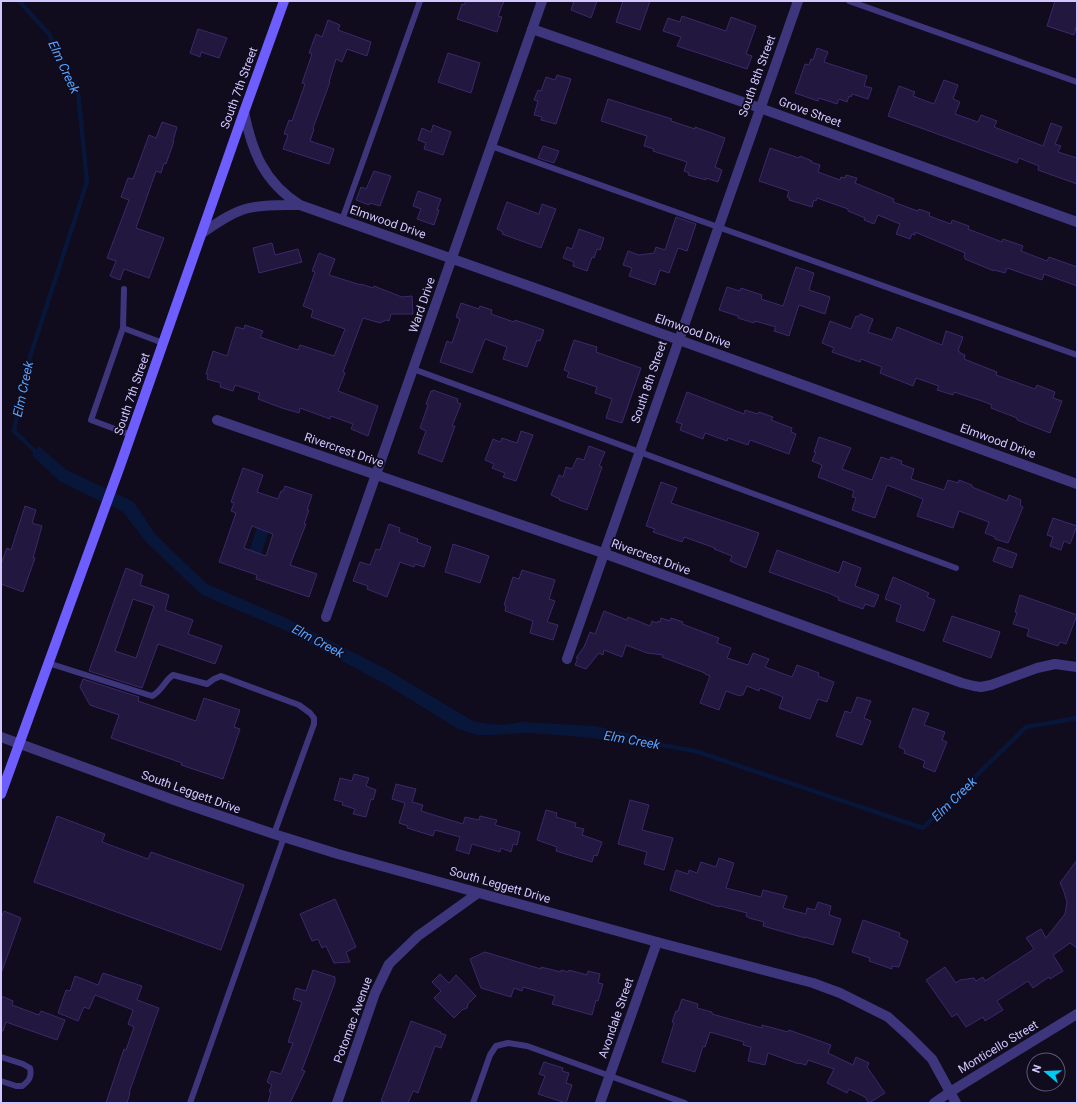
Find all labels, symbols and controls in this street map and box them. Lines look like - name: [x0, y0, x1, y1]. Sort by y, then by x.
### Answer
- street label: South 8th Street: [736, 33, 778, 119]
- water label: Elm Creek: [45, 38, 83, 96]
- street label: South 7th Street: [218, 45, 260, 131]
- street label: Grove Street: [777, 94, 843, 130]
- street label: Elmwood Drive: [348, 202, 428, 242]
- street label: Ward Drive: [406, 275, 438, 335]
- street label: Elmwood Drive: [653, 311, 733, 351]
- street label: South 8th Street: [628, 339, 670, 425]
- street label: South 7th Street: [111, 351, 153, 437]
- water label: Elm Creek: [10, 359, 36, 418]
- street label: Elmwood Drive: [958, 421, 1038, 461]
- street label: Rivercrest Drive: [302, 430, 386, 470]
- street label: Rivercrest Drive: [610, 536, 692, 578]
- water label: Elm Creek: [289, 621, 347, 661]
- water label: Elm Creek: [603, 728, 662, 752]
- street label: South Leggett Drive: [139, 768, 243, 816]
- water label: Elm Creek: [928, 774, 980, 824]
- street label: South Leggett Drive: [448, 864, 552, 906]
- street label: Potomac Avenue: [331, 975, 375, 1065]
- street label: Avondale Street: [596, 976, 636, 1060]
- street label: Monticello Street: [956, 1018, 1041, 1076]
- north arrow: [1026, 1052, 1066, 1092]
- text: N: [1030, 1063, 1045, 1075]

